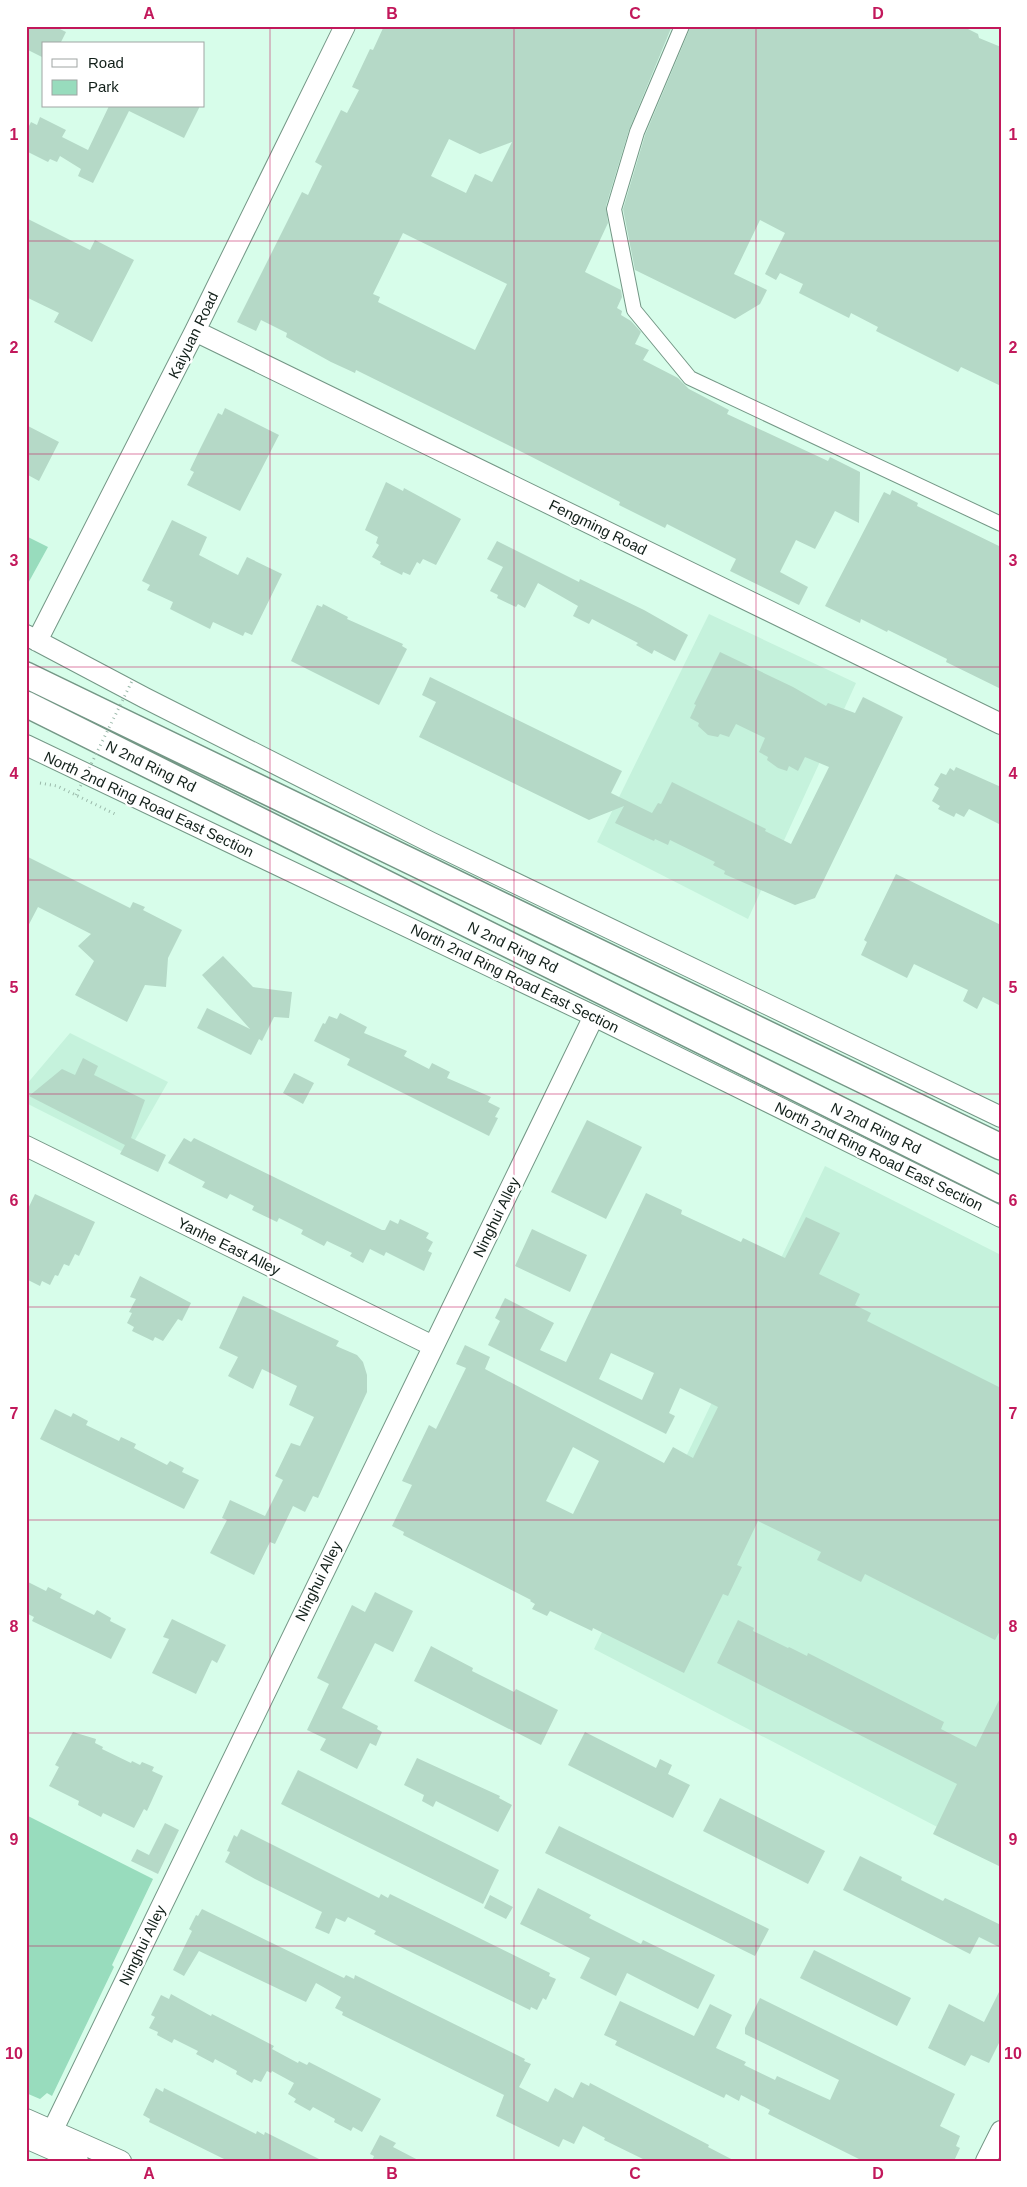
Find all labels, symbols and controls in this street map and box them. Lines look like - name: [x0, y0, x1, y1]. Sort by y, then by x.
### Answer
- text: A: [143, 5, 155, 22]
- text: B: [386, 5, 398, 22]
- text: C: [629, 5, 641, 22]
- text: D: [872, 5, 884, 22]
- legend: [42, 42, 205, 108]
- text: Road: [88, 54, 124, 71]
- text: Park: [88, 78, 119, 95]
- text: 1: [10, 126, 19, 143]
- text: 1: [1009, 126, 1018, 143]
- street label: Kaiyuan Road: [165, 289, 221, 381]
- text: 2: [10, 339, 19, 356]
- text: 2: [1009, 339, 1018, 356]
- street label: Fengming Road: [546, 496, 650, 558]
- text: 3: [10, 552, 19, 569]
- text: 3: [1009, 552, 1018, 569]
- street label: N 2nd Ring Rd: [103, 737, 199, 795]
- street label: North 2nd Ring Road East Section: [41, 748, 257, 860]
- text: 4: [10, 765, 19, 782]
- text: 4: [1009, 765, 1018, 782]
- street label: N 2nd Ring Rd: [465, 918, 561, 976]
- street label: North 2nd Ring Road East Section: [408, 920, 622, 1036]
- text: 5: [10, 979, 19, 996]
- text: 5: [1009, 979, 1018, 996]
- street label: North 2nd Ring Road East Section: [772, 1098, 986, 1214]
- street label: N 2nd Ring Rd: [828, 1099, 924, 1157]
- street label: Ninghui Alley: [469, 1174, 523, 1260]
- text: 6: [10, 1192, 19, 1209]
- text: 6: [1009, 1192, 1018, 1209]
- street label: Yanhe East Alley: [175, 1214, 284, 1278]
- text: 7: [10, 1405, 19, 1422]
- text: 7: [1009, 1405, 1018, 1422]
- street label: Ninghui Alley: [291, 1538, 345, 1624]
- text: 8: [10, 1618, 19, 1635]
- text: 8: [1009, 1618, 1018, 1635]
- text: 9: [10, 1831, 19, 1848]
- text: 9: [1009, 1831, 1018, 1848]
- street label: Ninghui Alley: [115, 1902, 169, 1988]
- text: 10: [5, 2045, 23, 2062]
- text: 10: [1004, 2045, 1022, 2062]
- text: A: [143, 2165, 155, 2182]
- text: B: [386, 2165, 398, 2182]
- text: C: [629, 2165, 641, 2182]
- text: D: [872, 2165, 884, 2182]

